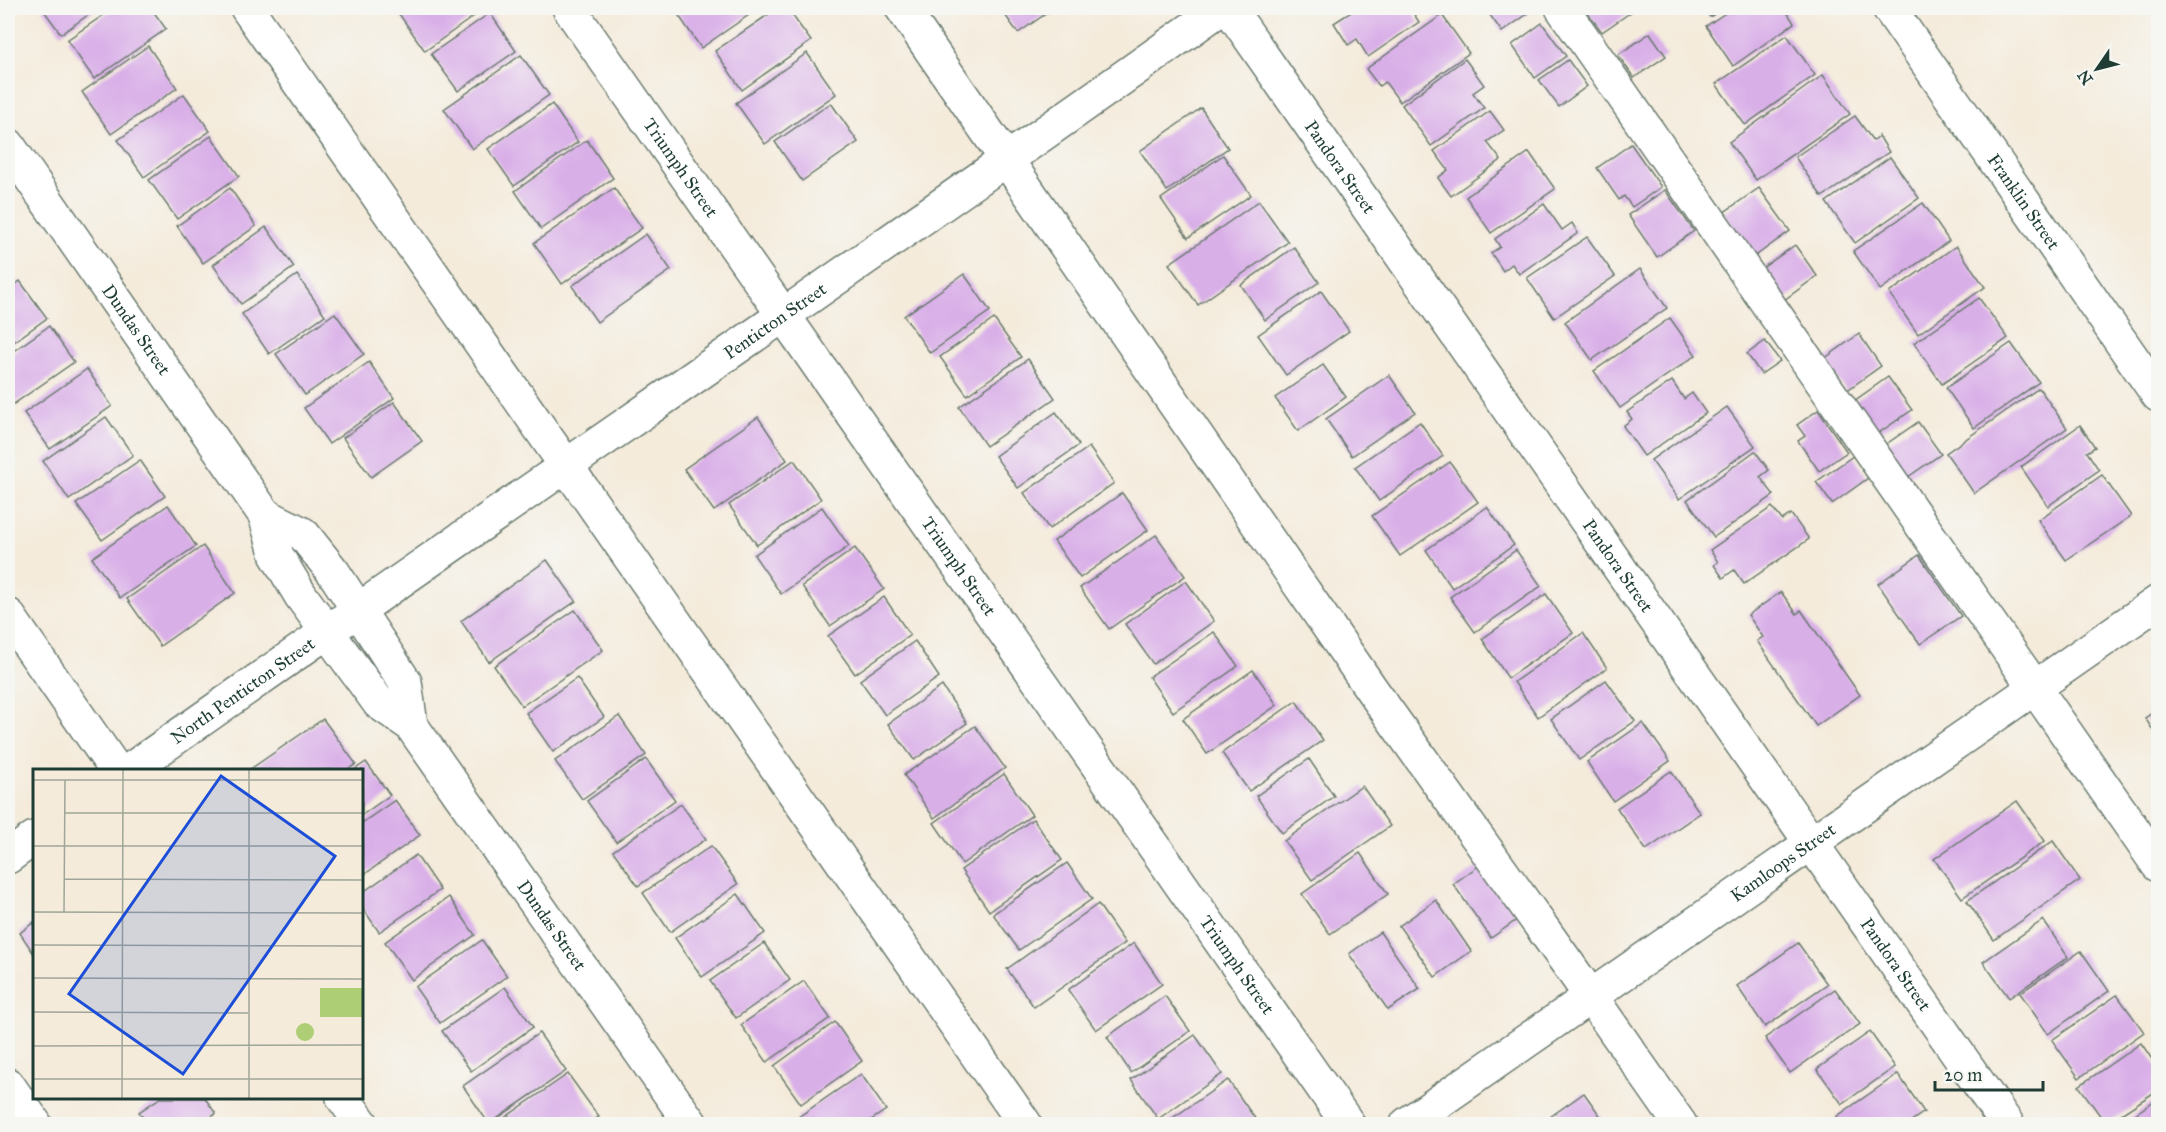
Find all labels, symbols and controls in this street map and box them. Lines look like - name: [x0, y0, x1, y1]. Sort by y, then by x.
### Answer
- north arrow: [2067, 39, 2127, 99]
- text: N: [2073, 66, 2097, 88]
- street label: Triumph Street: [638, 114, 723, 222]
- street label: Pandora Street: [1300, 116, 1380, 218]
- street label: Franklin Street: [1983, 150, 2065, 255]
- street label: Penticton Street: [720, 277, 831, 364]
- street label: Dundas Street: [97, 280, 176, 380]
- street label: Triumph Street: [917, 513, 1001, 621]
- street label: Pandora Street: [1578, 515, 1658, 617]
- street label: North Penticton Street: [167, 632, 320, 749]
- inset map: [33, 769, 363, 1099]
- street label: Kamloops Street: [1726, 818, 1840, 907]
- street label: Dundas Street: [512, 876, 591, 975]
- street label: Triumph Street: [1195, 911, 1279, 1019]
- street label: Pandora Street: [1856, 914, 1936, 1016]
- scale bar: [1935, 1054, 2043, 1092]
- text: 20 m: [1944, 1064, 1982, 1086]

